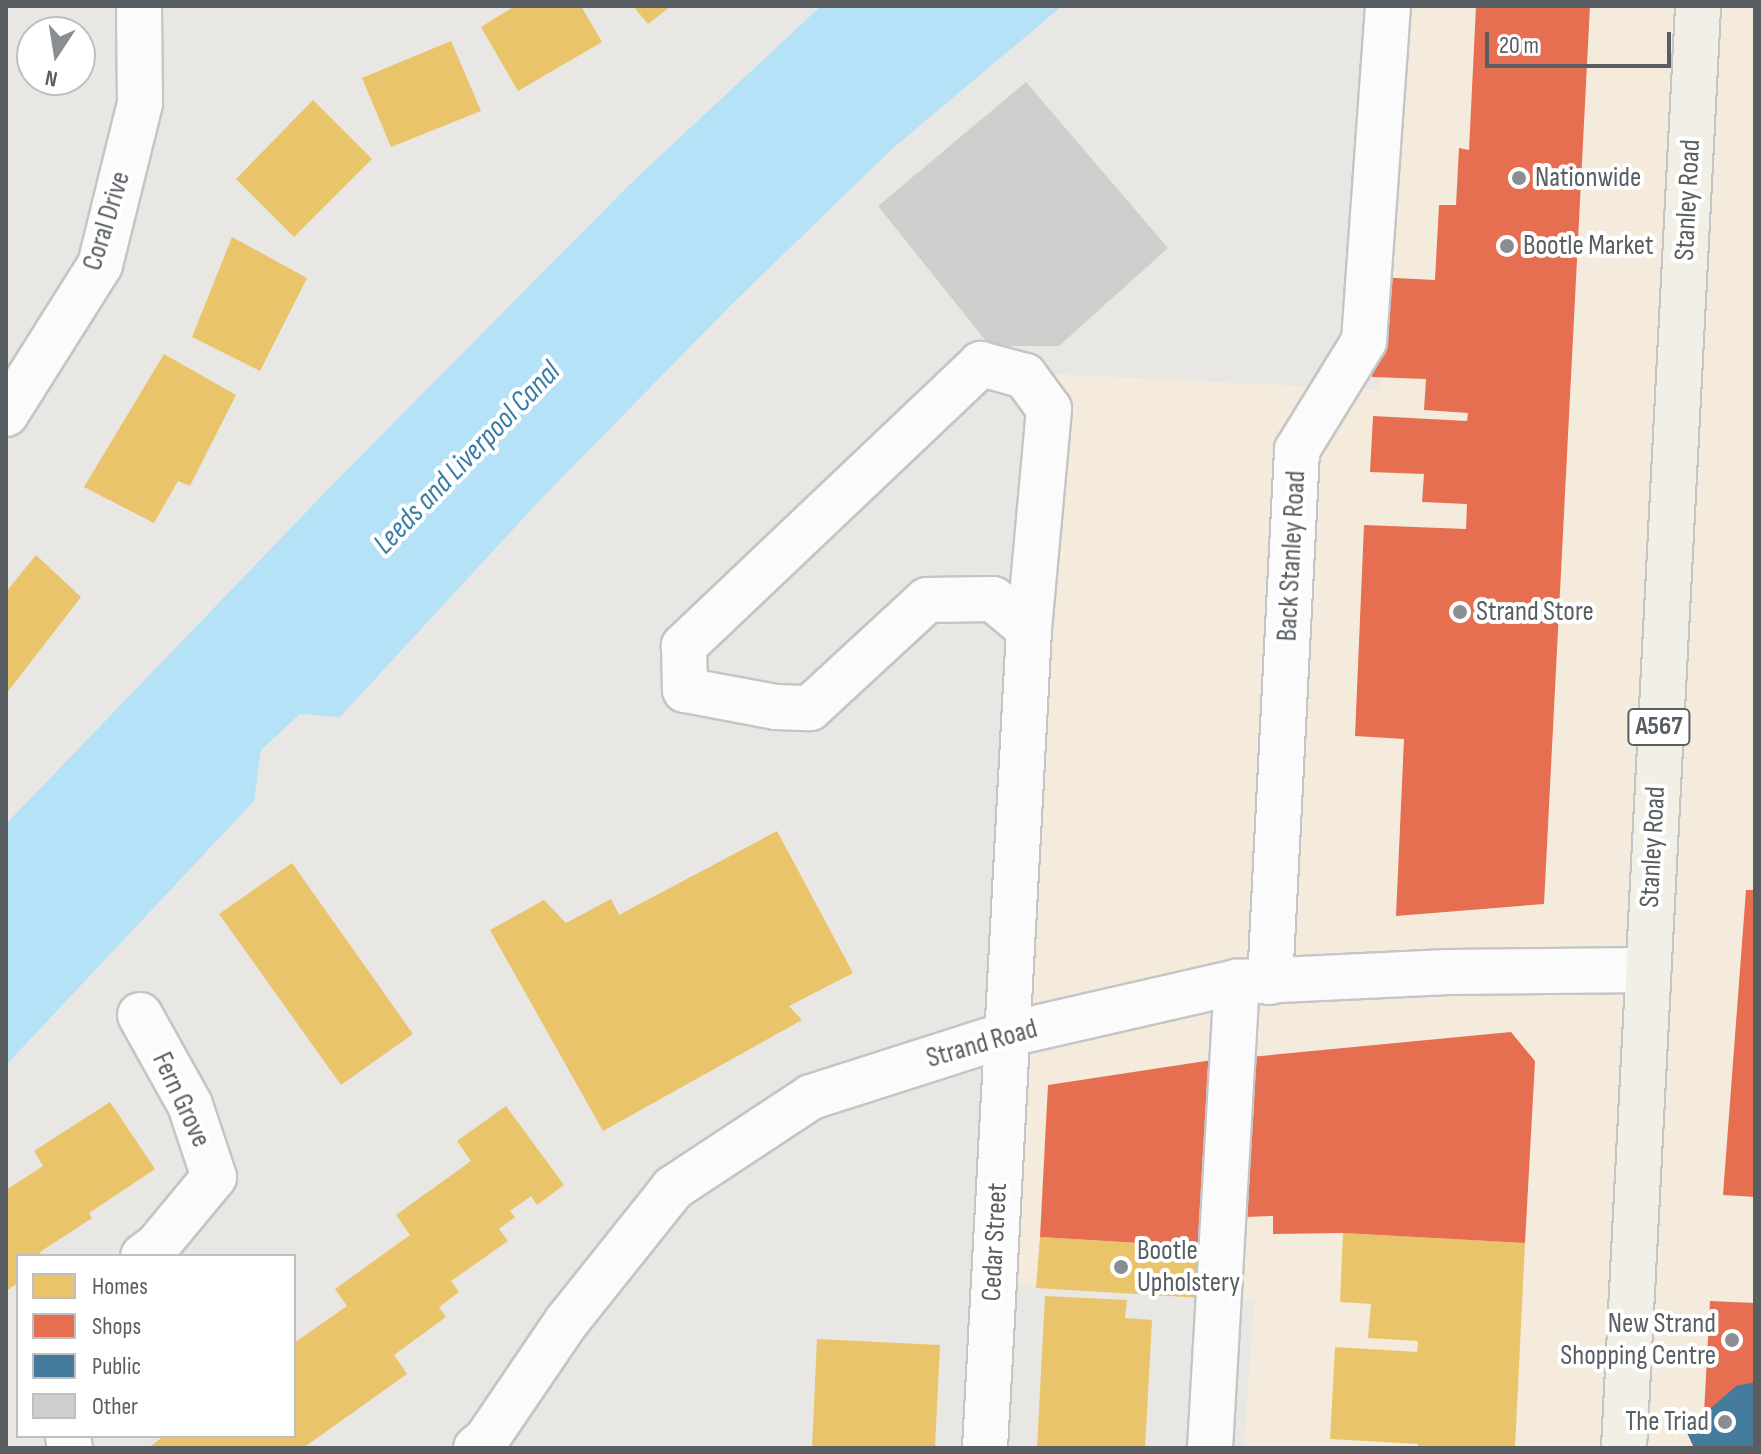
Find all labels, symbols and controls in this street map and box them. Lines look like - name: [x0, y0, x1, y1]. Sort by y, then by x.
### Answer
- north arrow: [16, 16, 96, 96]
- scale bar: [1489, 16, 1675, 66]
- text: 20 m: [1499, 31, 1539, 60]
- text: N: [43, 64, 60, 92]
- street label: Stanley Road: [1668, 139, 1708, 261]
- place label: Nationwide: [1535, 161, 1641, 195]
- street label: Coral Drive: [76, 167, 138, 275]
- marker: Nationwide: [1510, 169, 1528, 187]
- place label: Bootle Market: [1523, 229, 1654, 263]
- marker: Bootle Market: [1498, 237, 1516, 255]
- water label: Leeds and Liverpool Canal: [366, 354, 568, 562]
- street label: Back Stanley Road: [1271, 470, 1313, 642]
- place label: Strand Store: [1476, 595, 1594, 629]
- marker: Strand Store: [1451, 603, 1469, 621]
- road number: A567: [1627, 705, 1691, 749]
- street label: Stanley Road: [1633, 786, 1673, 908]
- street label: Strand Road: [923, 1012, 1041, 1076]
- street label: Fern Grove: [144, 1047, 218, 1153]
- street label: Cedar Street: [975, 1182, 1015, 1302]
- place label: Bootle Upholstery: [1137, 1234, 1240, 1300]
- legend: [16, 1254, 296, 1438]
- marker: Bootle Upholstery: [1112, 1258, 1130, 1276]
- text: Homes: [92, 1272, 148, 1301]
- place label: New Strand Shopping Centre: [1560, 1307, 1716, 1373]
- text: Shops: [92, 1312, 141, 1341]
- marker: New Strand Shopping Centre: [1723, 1331, 1741, 1349]
- text: Public: [92, 1352, 141, 1381]
- text: Other: [92, 1392, 138, 1421]
- place label: The Triad: [1625, 1405, 1709, 1439]
- marker: The Triad: [1716, 1413, 1734, 1431]

